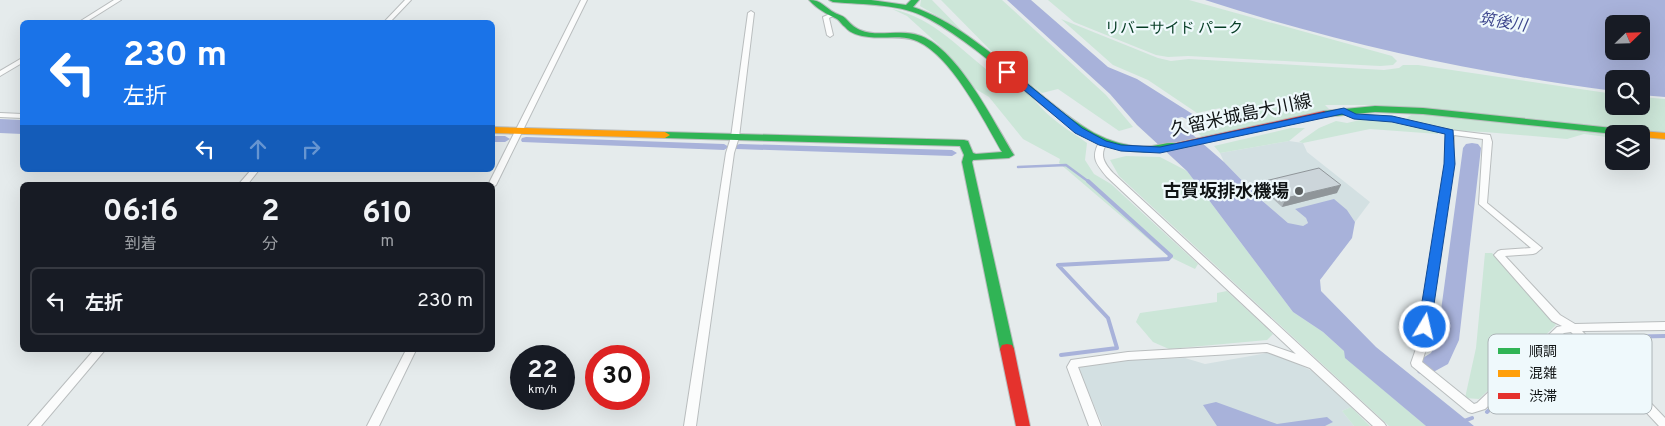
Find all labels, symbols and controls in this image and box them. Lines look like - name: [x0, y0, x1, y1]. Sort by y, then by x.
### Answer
- water label: 筑後川: [1477, 9, 1530, 37]
- north arrow: [1605, 15, 1650, 60]
- map controls: [1605, 15, 1650, 170]
- park label: リバーサイド パーク: [1105, 20, 1243, 39]
- text: 230 m: [123, 34, 227, 78]
- icon: left: [40, 40, 105, 105]
- pin: [986, 51, 1028, 93]
- icon: arrive: [993, 58, 1021, 86]
- button: search: [1605, 70, 1650, 115]
- text: 左折: [123, 84, 167, 111]
- street label: 久留米城島大川線: [1168, 90, 1314, 143]
- button: layers: [1605, 125, 1650, 170]
- icon: left: [191, 135, 219, 163]
- icon: ahead: [244, 135, 272, 163]
- icon: right: [297, 135, 325, 163]
- place label: 古賀坂排水機場: [1163, 181, 1289, 204]
- marker: 古賀坂排水機場: [1293, 185, 1305, 197]
- text: 06:16: [103, 194, 179, 231]
- text: 2: [261, 194, 280, 231]
- text: 610: [362, 196, 412, 233]
- text: m: [380, 232, 394, 252]
- text: 到着: [125, 235, 157, 255]
- text: 分: [262, 235, 278, 255]
- icon: left: [42, 287, 70, 315]
- text: 230 m: [417, 289, 473, 313]
- text: 左折: [85, 292, 123, 316]
- position arrow: [1398, 300, 1450, 352]
- legend: [1488, 334, 1652, 414]
- text: 順調: [1529, 344, 1557, 361]
- speed limit sign: 30: [585, 345, 650, 410]
- text: 22: [527, 355, 558, 387]
- text: 混雑: [1529, 365, 1557, 383]
- text: km/h: [528, 382, 557, 398]
- text: 渋滞: [1529, 389, 1557, 406]

